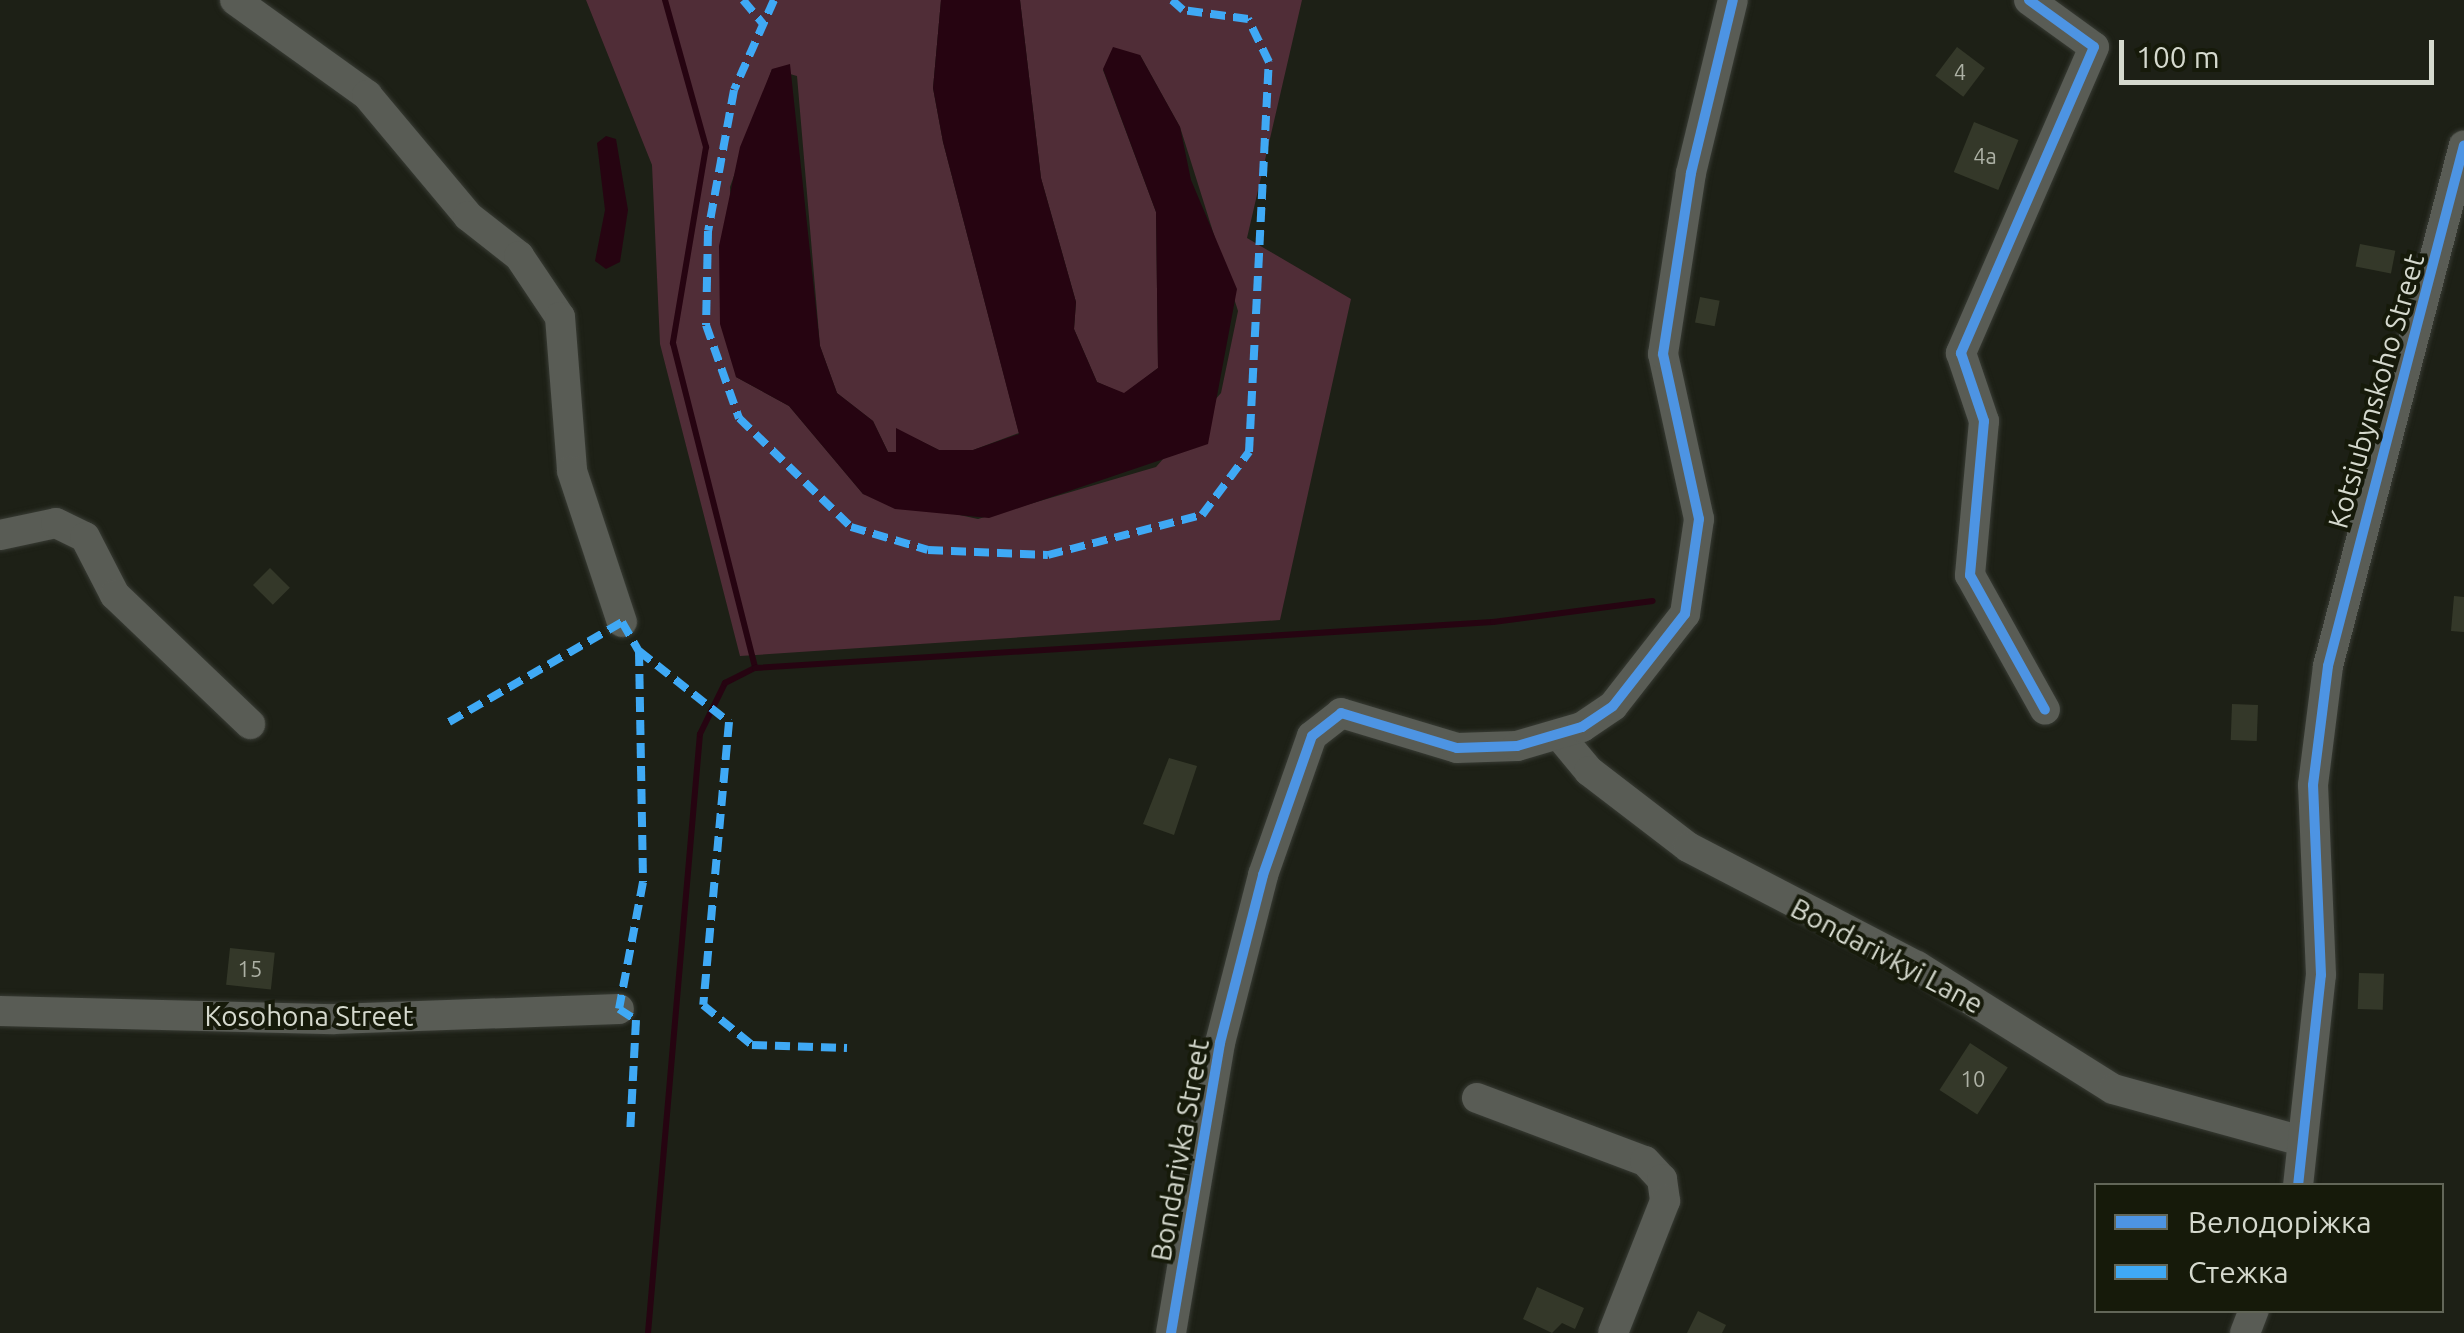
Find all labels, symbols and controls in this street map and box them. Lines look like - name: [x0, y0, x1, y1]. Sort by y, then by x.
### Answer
- scale bar: [2124, 20, 2439, 82]
- text: 100 m: [2136, 40, 2220, 74]
- house number: 4: [1954, 59, 1966, 85]
- house number: 4а: [1973, 143, 1997, 169]
- street label: Kotsiubynskoho Street: [2321, 250, 2431, 532]
- street label: Bondarivkyi Lane: [1785, 891, 1989, 1021]
- house number: 15: [238, 956, 262, 982]
- street label: Kosohona Street: [205, 999, 413, 1033]
- street label: Bondarivka Street: [1144, 1036, 1216, 1264]
- house number: 10: [1961, 1066, 1985, 1092]
- legend: [2094, 1183, 2444, 1313]
- text: Велодоріжка: [2188, 1205, 2372, 1239]
- text: Стежка: [2188, 1255, 2289, 1289]

